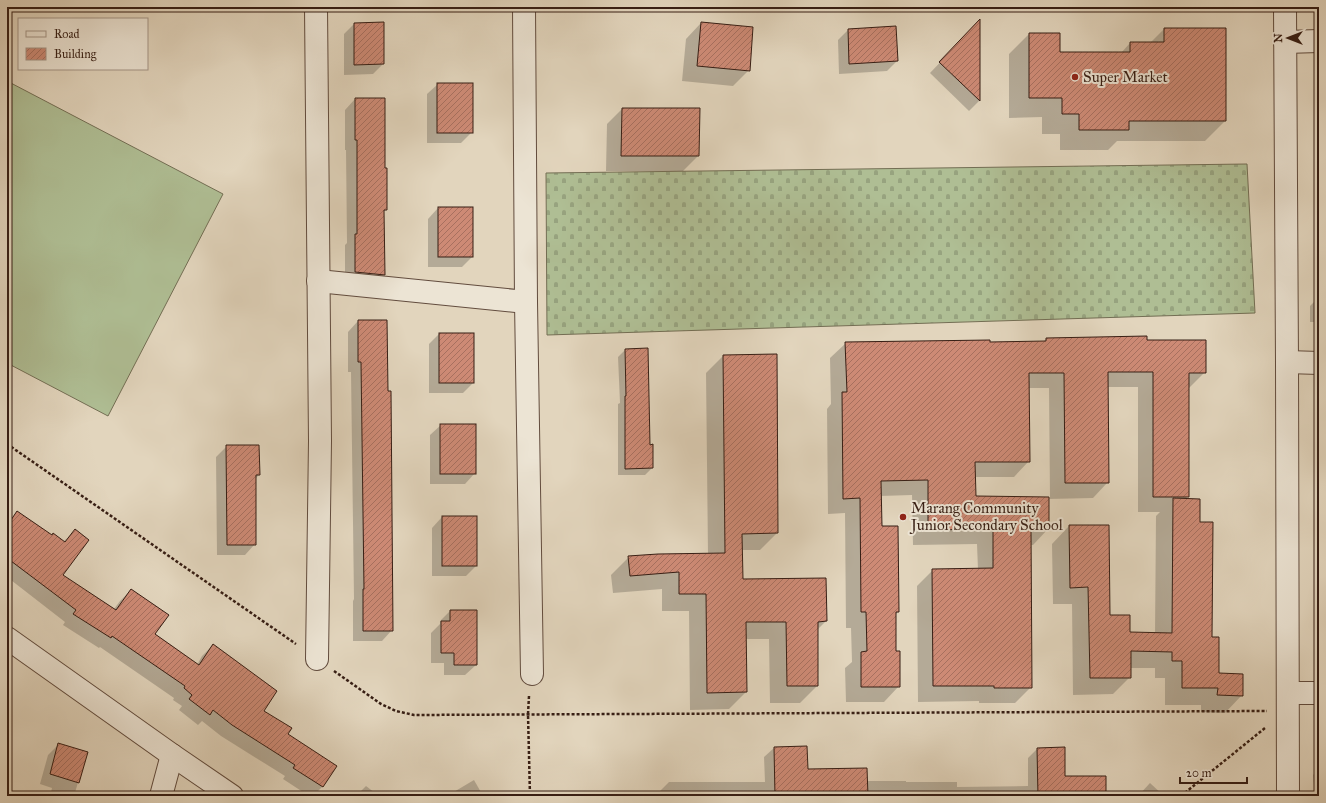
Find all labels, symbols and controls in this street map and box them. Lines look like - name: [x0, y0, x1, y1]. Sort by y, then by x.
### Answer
- legend: [18, 18, 148, 70]
- north arrow: [1268, 18, 1308, 58]
- text: Road: [54, 27, 80, 41]
- text: N: [1272, 33, 1285, 43]
- text: Building: [54, 47, 97, 62]
- place label: Super Market: [1083, 68, 1169, 86]
- marker: Super Market: [1070, 72, 1080, 82]
- place label: Marang Community Junior Secondary School: [909, 499, 1064, 535]
- marker: Marang Community Junior Secondary School: [898, 512, 908, 522]
- scale bar: [1180, 759, 1247, 785]
- text: 20 m: [1186, 766, 1212, 780]

